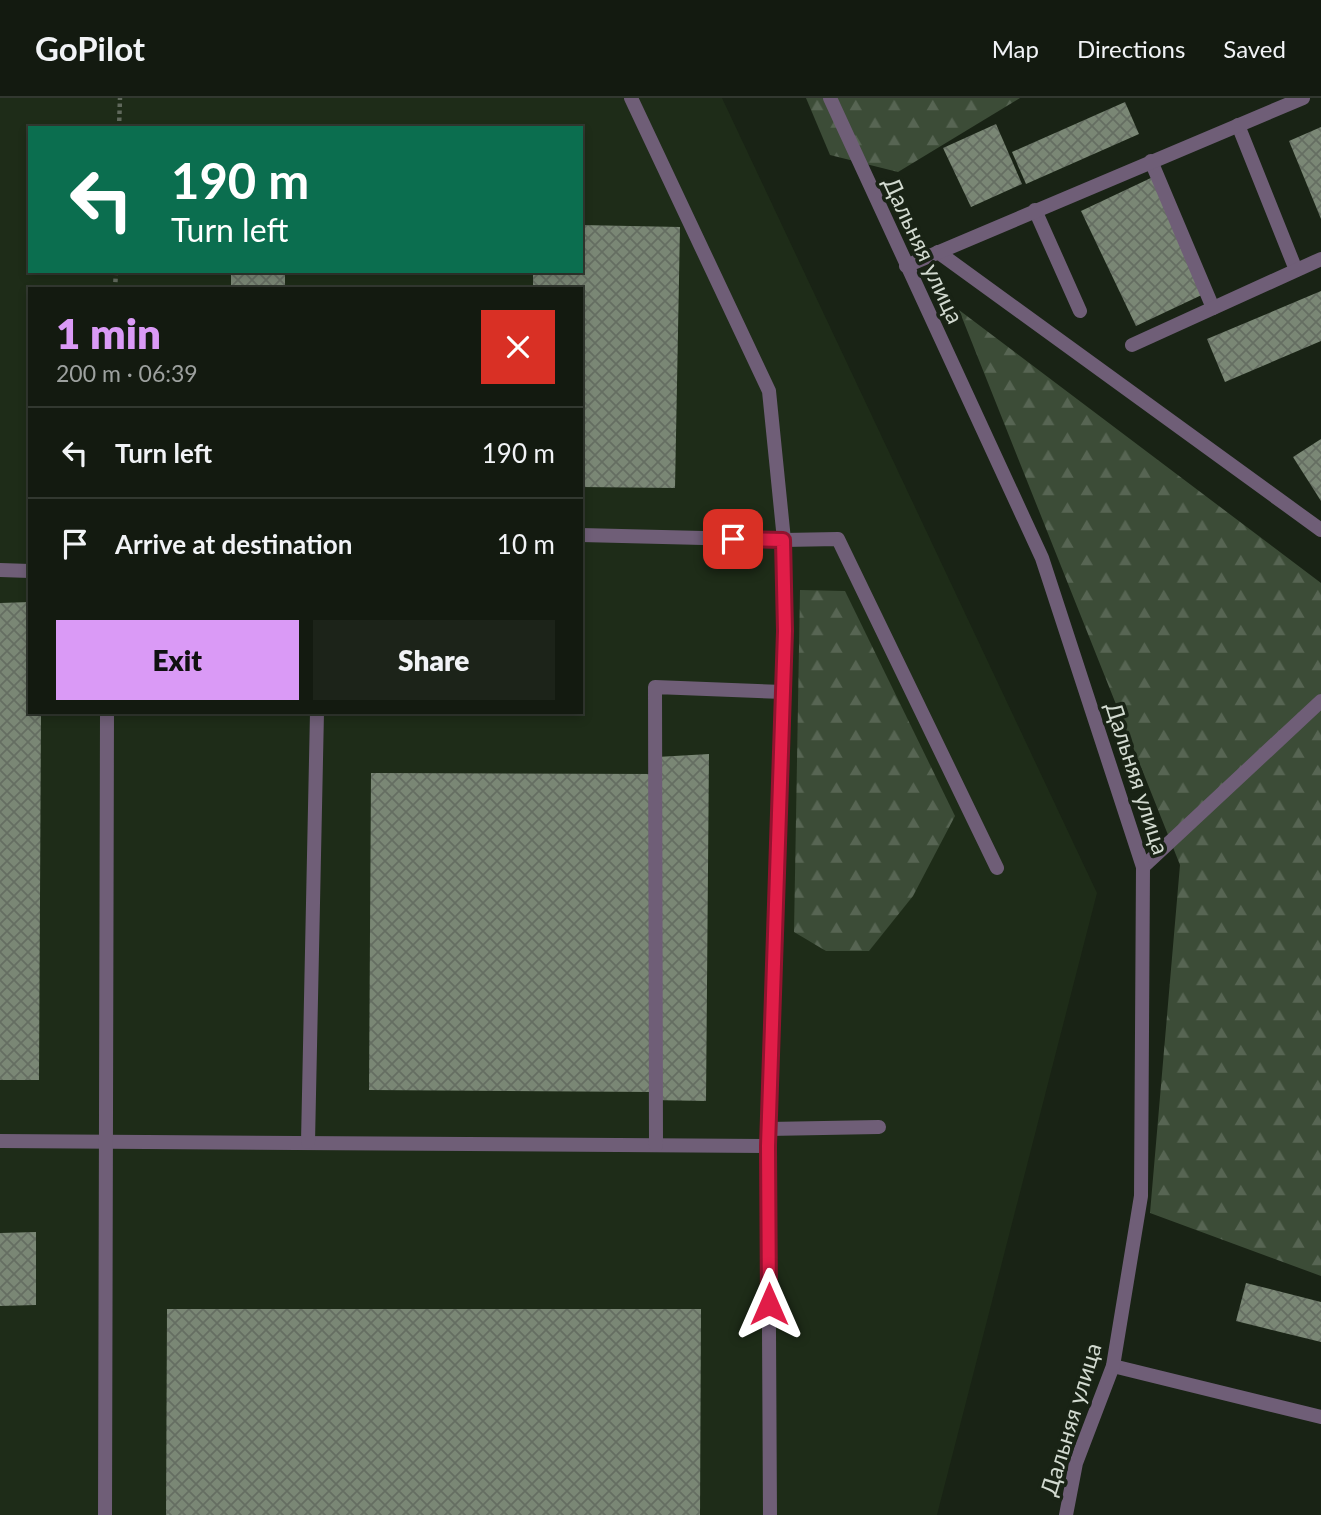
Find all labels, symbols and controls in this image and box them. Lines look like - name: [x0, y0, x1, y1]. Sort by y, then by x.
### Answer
- text: GoPilot: [35, 28, 145, 68]
- text: Map: [992, 34, 1039, 63]
- text: Directions: [1077, 34, 1185, 63]
- text: Saved: [1223, 34, 1286, 63]
- text: 190 m: [171, 151, 309, 209]
- icon: left: [56, 154, 147, 245]
- street label: Дальняя улица: [878, 172, 970, 328]
- text: Turn left: [171, 210, 288, 249]
- text: 1 min: [56, 308, 161, 358]
- button: close: [481, 310, 555, 384]
- text: 200 m · 06:39: [56, 359, 198, 387]
- icon: left: [56, 434, 94, 472]
- text: Turn left: [115, 437, 212, 469]
- text: 190 m: [482, 437, 555, 469]
- pin: [703, 509, 763, 569]
- icon: arrive: [714, 520, 752, 558]
- icon: arrive: [56, 525, 94, 563]
- text: Arrive at destination: [115, 528, 352, 560]
- text: 10 m: [497, 528, 555, 560]
- button: Exit: [56, 620, 299, 700]
- button: Share: [313, 620, 555, 700]
- street label: Дальняя улица: [1100, 698, 1176, 858]
- position arrow: [732, 1267, 806, 1341]
- street label: Дальняя улица: [1033, 1339, 1107, 1499]

